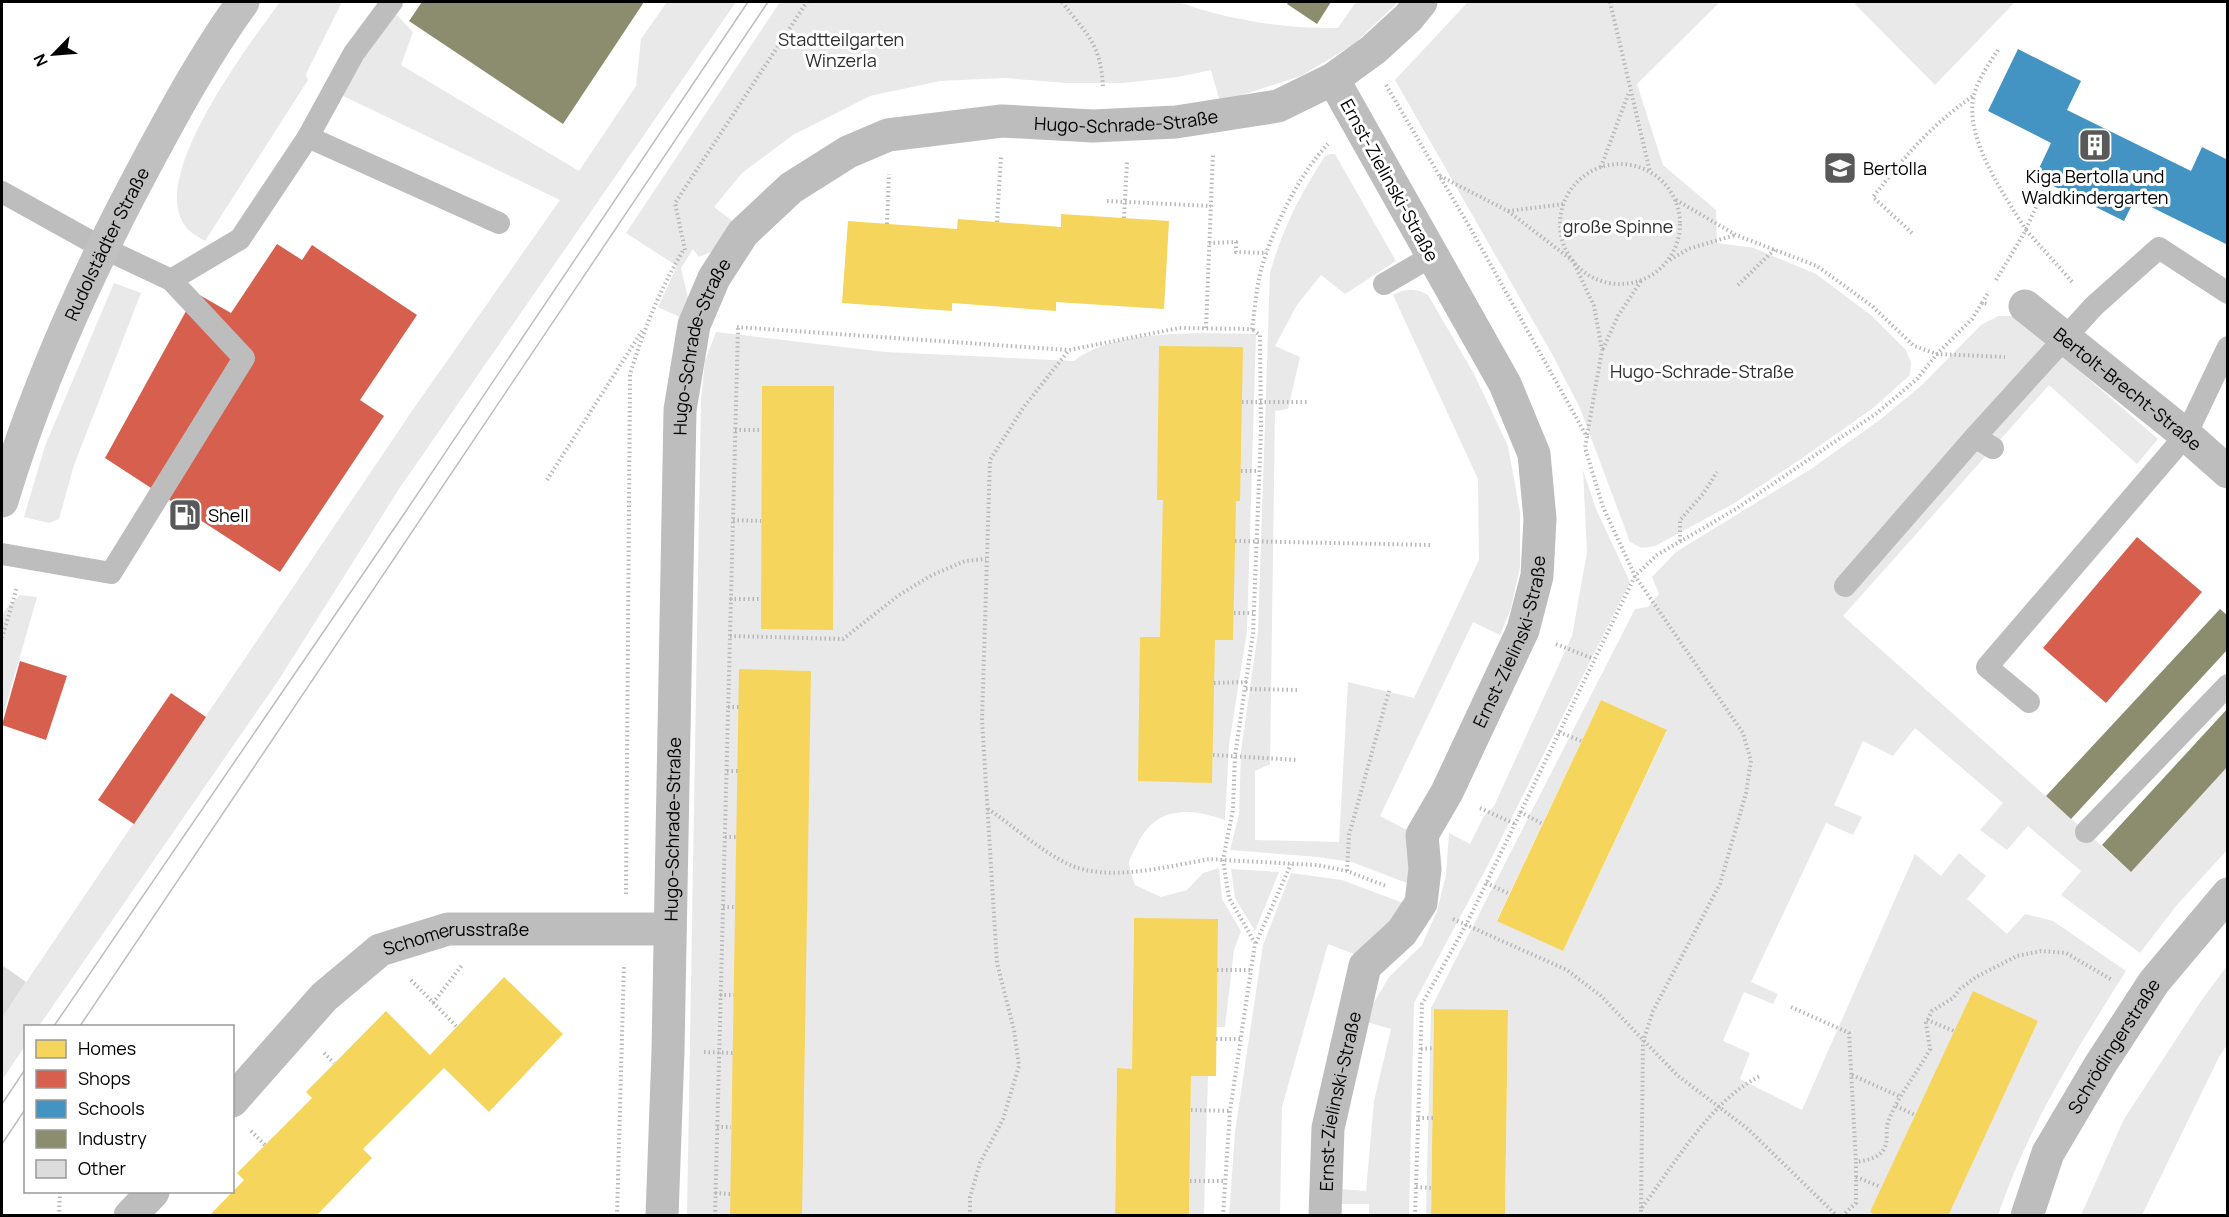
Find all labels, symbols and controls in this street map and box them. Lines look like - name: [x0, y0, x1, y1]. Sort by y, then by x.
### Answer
- north arrow: [24, 24, 84, 84]
- park label: Stadtteilgarten Winzerla: [778, 27, 904, 72]
- text: N: [28, 50, 53, 70]
- street label: Ernst-Zielinski-Straße: [1335, 94, 1445, 266]
- street label: Hugo-Schrade-Straße: [1034, 104, 1220, 138]
- building icon: Kiga Bertolla und Waldkindergarten: [2077, 127, 2113, 163]
- school or university icon: Bertolla: [1822, 150, 1858, 186]
- place label: Bertolla: [1863, 156, 1927, 180]
- street label: Rudolstädter Straße: [59, 163, 154, 324]
- place label: Kiga Bertolla und Waldkindergarten: [2022, 164, 2168, 209]
- park label: große Spinne: [1563, 214, 1673, 238]
- street label: Hugo-Schrade-Straße: [668, 253, 736, 436]
- street label: Bertolt-Brecht-Straße: [2049, 322, 2207, 456]
- park label: Hugo-Schrade-Straße: [1610, 359, 1794, 383]
- fuel station icon: Shell: [167, 497, 203, 533]
- place label: Shell: [208, 503, 249, 527]
- street label: Ernst-Zielinski-Straße: [1467, 555, 1550, 731]
- street label: Hugo-Schrade-Straße: [658, 737, 686, 922]
- street label: Schomerusstraße: [380, 917, 529, 960]
- street label: Schrödingerstraße: [2062, 974, 2165, 1118]
- street label: Ernst-Zielinski-Straße: [1314, 1009, 1366, 1192]
- legend: [24, 1025, 234, 1193]
- text: Homes: [78, 1036, 136, 1060]
- text: Shops: [78, 1066, 130, 1090]
- text: Schools: [78, 1096, 145, 1120]
- text: Industry: [78, 1126, 147, 1150]
- text: Other: [78, 1156, 126, 1180]

